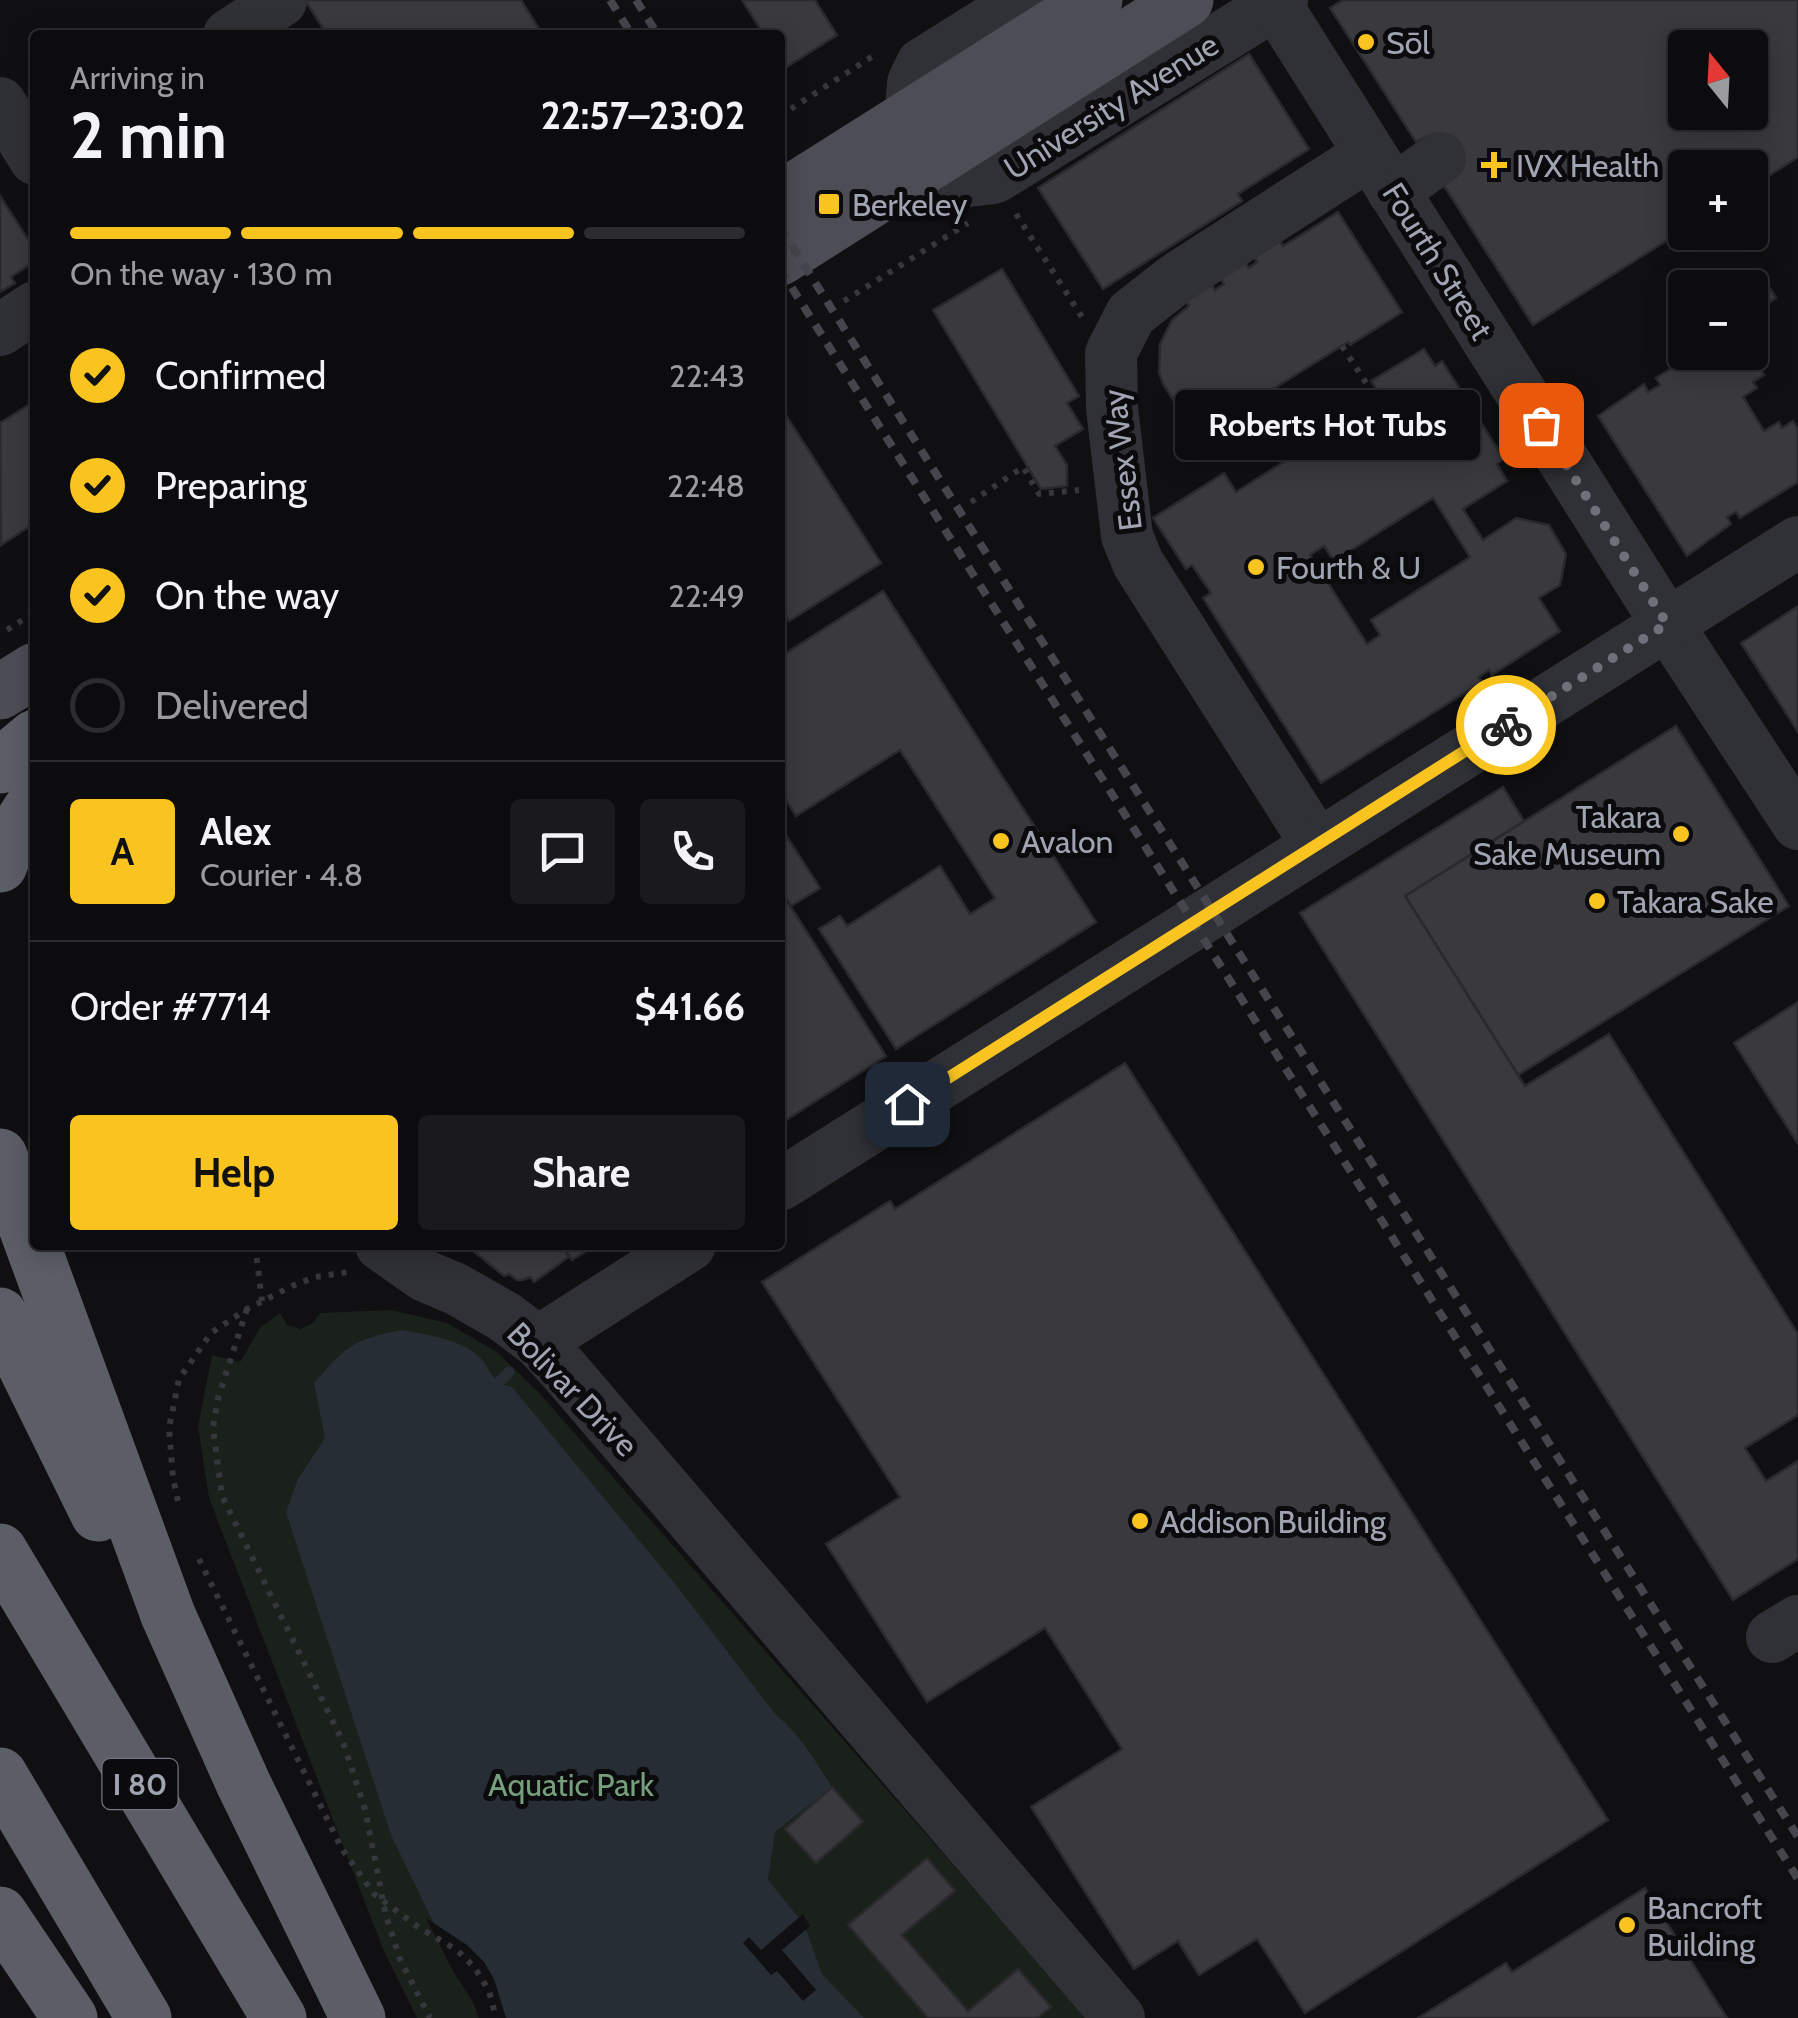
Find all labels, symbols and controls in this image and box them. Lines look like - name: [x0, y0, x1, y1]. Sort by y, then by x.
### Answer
- place label: Sōl: [1386, 23, 1430, 62]
- street label: University Avenue: [997, 25, 1225, 187]
- north arrow: [1668, 30, 1768, 130]
- map controls: [1668, 30, 1768, 370]
- marker: Sōl: [1355, 31, 1377, 53]
- text: Arriving in: [70, 58, 205, 97]
- text: 22:57–23:02: [541, 92, 745, 139]
- text: 2 min: [70, 95, 227, 174]
- place label: IVX Health: [1516, 146, 1659, 185]
- button: +: [1668, 150, 1768, 250]
- marker: IVX Health: [1481, 152, 1507, 178]
- street label: Fourth Street: [1374, 175, 1502, 347]
- place label: Berkeley: [852, 185, 967, 224]
- marker: Berkeley: [816, 191, 842, 217]
- text: On the way · 130 m: [70, 254, 333, 293]
- button: −: [1668, 270, 1768, 370]
- icon: check: [70, 348, 125, 403]
- text: Confirmed: [155, 352, 326, 399]
- text: 22:43: [669, 356, 745, 395]
- pin: [1499, 383, 1584, 468]
- street label: Essex Way: [1094, 387, 1150, 533]
- callout: Roberts Hot Tubs: [1176, 390, 1481, 460]
- icon: bag: [1514, 398, 1569, 453]
- text: Roberts Hot Tubs: [1208, 405, 1447, 444]
- icon: check: [70, 458, 125, 513]
- text: Preparing: [155, 462, 307, 509]
- text: 22:48: [667, 466, 745, 505]
- place label: Fourth & U: [1276, 548, 1421, 587]
- marker: Fourth & U: [1245, 556, 1267, 578]
- icon: check: [70, 568, 125, 623]
- text: On the way: [155, 572, 339, 619]
- text: 22:49: [668, 576, 745, 615]
- courier: [1456, 675, 1556, 775]
- text: Delivered: [155, 682, 309, 729]
- icon: bike: [1479, 698, 1534, 753]
- place label: Takara Sake Museum: [1473, 797, 1662, 873]
- button: chat: [510, 799, 615, 904]
- button: phone: [640, 799, 745, 904]
- text: Alex: [200, 808, 271, 855]
- place label: Avalon: [1021, 822, 1113, 861]
- marker: Takara Sake Museum: [1670, 823, 1692, 845]
- text: A: [111, 828, 134, 875]
- marker: Avalon: [990, 830, 1012, 852]
- text: Courier · 4.8: [200, 855, 363, 894]
- place label: Takara Sake: [1617, 882, 1774, 921]
- marker: Takara Sake: [1586, 890, 1608, 912]
- text: Order #7714: [70, 983, 271, 1030]
- text: $41.66: [634, 983, 745, 1030]
- pin: [865, 1062, 950, 1147]
- icon: home: [880, 1077, 935, 1132]
- button: Help: [70, 1115, 398, 1230]
- button: Share: [418, 1115, 745, 1230]
- street label: Bolivar Drive: [500, 1314, 646, 1464]
- place label: Addison Building: [1160, 1502, 1387, 1541]
- marker: Addison Building: [1129, 1510, 1151, 1532]
- road number: I 80: [102, 1759, 178, 1809]
- park label: Aquatic Park: [488, 1765, 655, 1804]
- place label: Bancroft Building: [1647, 1888, 1763, 1964]
- marker: Bancroft Building: [1616, 1914, 1638, 1936]

